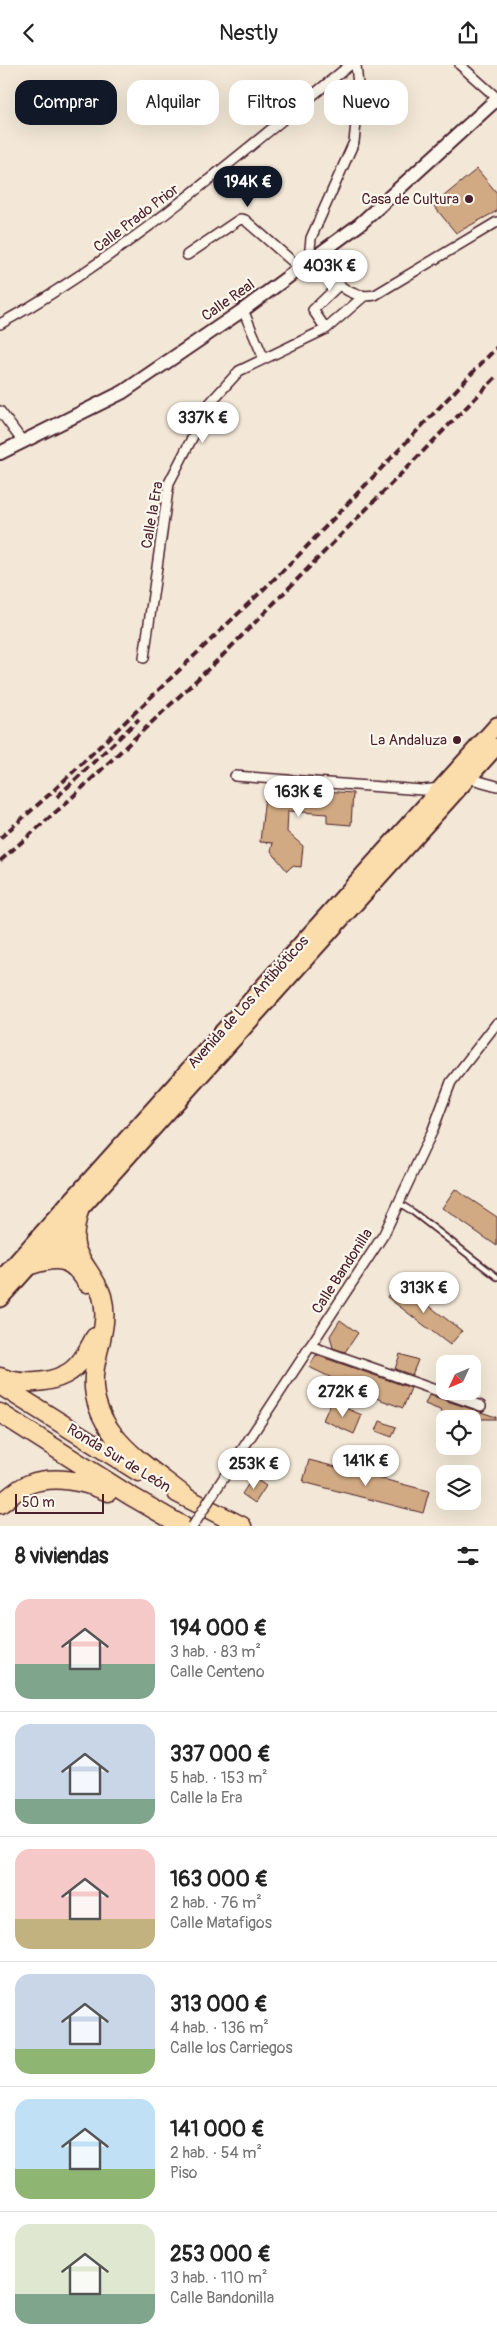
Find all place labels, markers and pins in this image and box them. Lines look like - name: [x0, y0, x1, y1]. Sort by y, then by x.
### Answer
- pin: 194K €: [207, 165, 289, 208]
- place label: Casa de Cultura: [361, 190, 459, 209]
- marker: Casa de Cultura: [463, 193, 475, 205]
- pin: 403K €: [289, 249, 371, 292]
- pin: 337K €: [162, 401, 244, 444]
- place label: La Andaluza: [370, 731, 447, 750]
- marker: La Andaluza: [451, 734, 463, 746]
- pin: 163K €: [258, 775, 340, 818]
- pin: 313K €: [383, 1271, 465, 1314]
- pin: 272K €: [302, 1375, 384, 1418]
- pin: 141K €: [325, 1445, 407, 1487]
- pin: 253K €: [213, 1447, 295, 1490]

